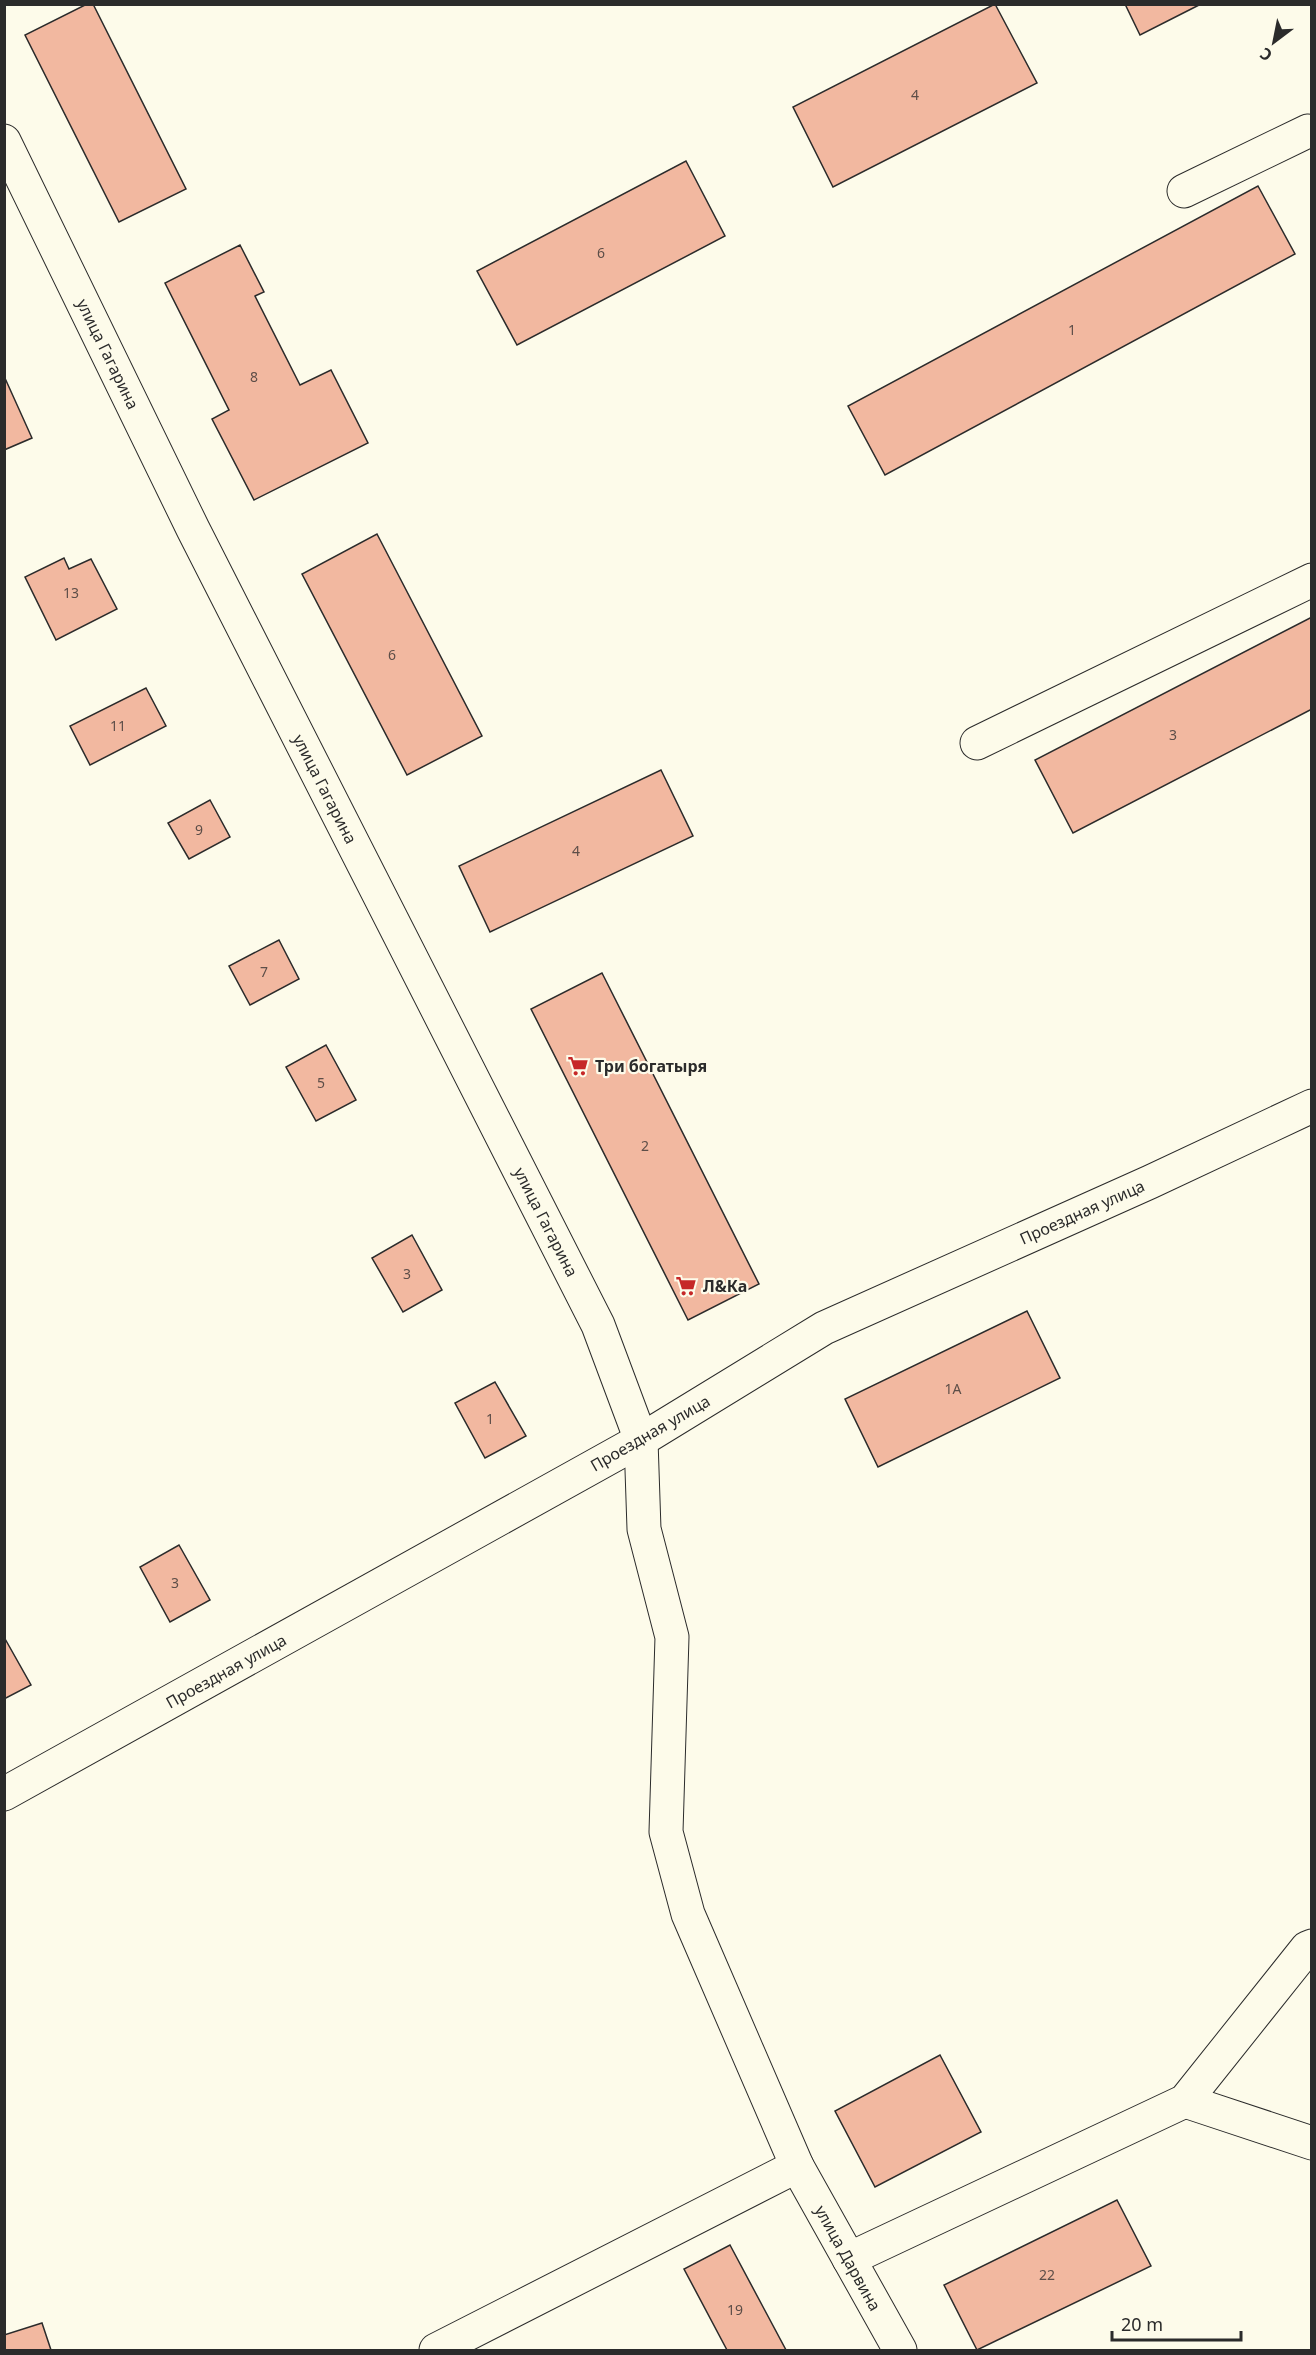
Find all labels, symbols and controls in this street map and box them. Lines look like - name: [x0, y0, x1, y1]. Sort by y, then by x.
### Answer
- north arrow: [1244, 12, 1304, 72]
- text: С: [1256, 43, 1276, 67]
- house number: 4: [911, 85, 919, 104]
- house number: 6: [597, 243, 605, 262]
- street label: улица Гагарина: [72, 295, 144, 413]
- house number: 1: [1068, 320, 1076, 339]
- house number: 8: [250, 367, 258, 386]
- house number: 13: [63, 583, 79, 602]
- house number: 6: [388, 645, 396, 664]
- house number: 11: [110, 716, 126, 735]
- house number: 3: [1169, 725, 1177, 744]
- street label: улица Гагарина: [288, 730, 362, 848]
- house number: 9: [195, 820, 203, 839]
- house number: 4: [572, 841, 580, 860]
- house number: 7: [260, 962, 268, 981]
- supermarket icon: Три богатыря: [566, 1054, 590, 1078]
- place label: Три богатыря: [595, 1055, 707, 1077]
- house number: 5: [317, 1073, 325, 1092]
- house number: 2: [641, 1136, 649, 1155]
- street label: улица Гагарина: [509, 1163, 583, 1281]
- street label: Проездная улица: [1016, 1175, 1148, 1249]
- house number: 3: [403, 1264, 411, 1283]
- supermarket icon: Л&Ка: [674, 1274, 698, 1298]
- place label: Л&Ка: [703, 1275, 747, 1297]
- house number: 1А: [945, 1379, 962, 1398]
- street label: Проездная улица: [586, 1390, 714, 1476]
- house number: 1: [486, 1409, 494, 1428]
- house number: 3: [171, 1573, 179, 1592]
- street label: Проездная улица: [162, 1629, 290, 1713]
- street label: улица Дарвина: [810, 2201, 886, 2315]
- house number: 22: [1039, 2265, 1055, 2284]
- house number: 19: [727, 2300, 743, 2319]
- scale bar: [1112, 2304, 1241, 2342]
- text: 20 m: [1121, 2312, 1163, 2336]

